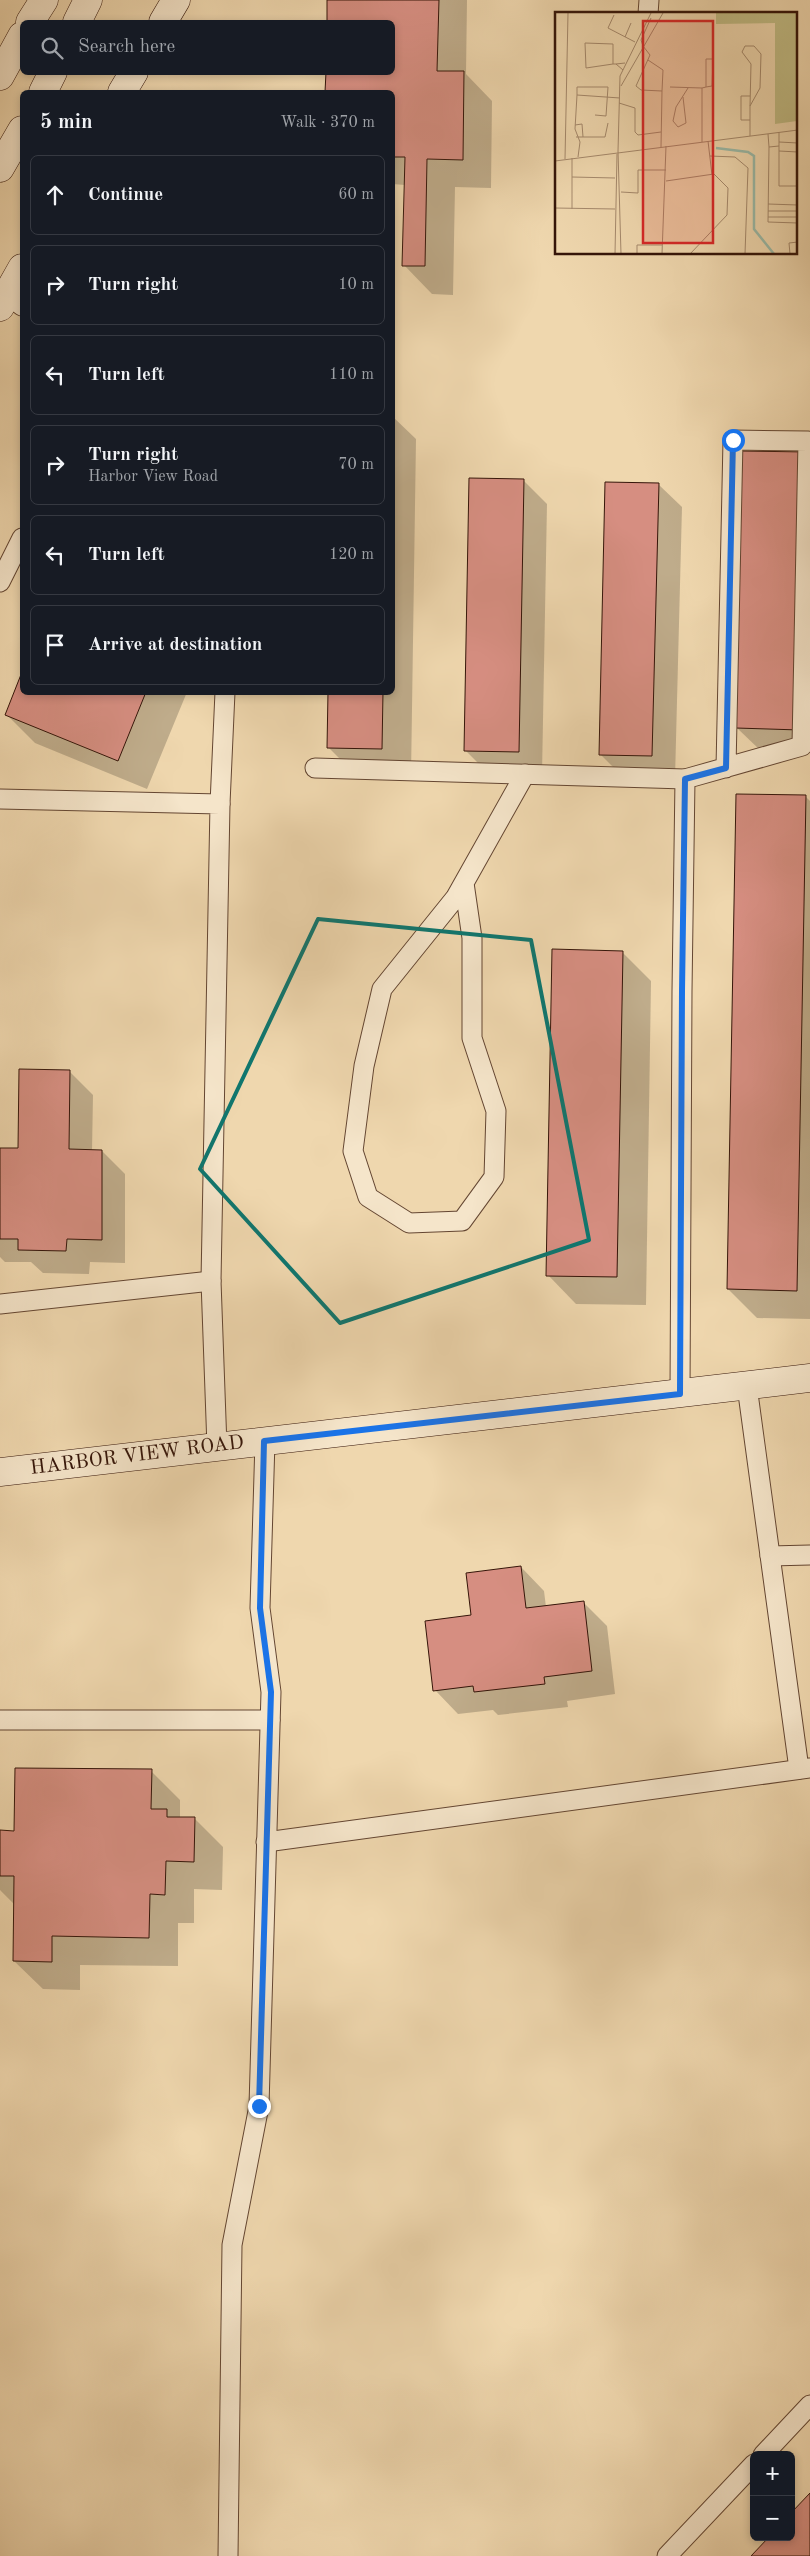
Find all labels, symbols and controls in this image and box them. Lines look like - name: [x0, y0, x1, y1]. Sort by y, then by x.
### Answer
- inset map: [555, 12, 798, 255]
- search box: [20, 20, 395, 75]
- icon: search: [38, 34, 66, 62]
- text: Search here: [78, 38, 175, 57]
- text: 5 min: [40, 112, 93, 133]
- text: Walk · 370 m: [280, 115, 375, 131]
- icon: ahead: [41, 181, 69, 209]
- text: Continue: [88, 186, 163, 205]
- text: 60 m: [338, 187, 374, 203]
- icon: right: [41, 271, 69, 299]
- text: Turn right: [88, 276, 178, 295]
- text: 10 m: [338, 277, 374, 293]
- icon: left: [41, 361, 69, 389]
- text: Turn left: [88, 366, 165, 385]
- text: 110 m: [329, 367, 374, 383]
- route start: [722, 429, 745, 452]
- text: Turn right: [88, 446, 178, 465]
- icon: right: [41, 451, 69, 479]
- text: 70 m: [338, 457, 374, 473]
- text: Harbor View Road: [88, 469, 218, 485]
- icon: left: [41, 541, 69, 569]
- text: Turn left: [88, 546, 165, 565]
- text: 120 m: [329, 547, 374, 563]
- icon: arrive: [41, 631, 69, 659]
- text: Arrive at destination: [88, 636, 262, 655]
- street label: HARBOR VIEW ROAD: [29, 1433, 245, 1479]
- route end: [248, 2095, 271, 2118]
- map controls: [750, 2451, 795, 2541]
- button: +: [750, 2451, 795, 2496]
- button: −: [750, 2496, 795, 2541]

